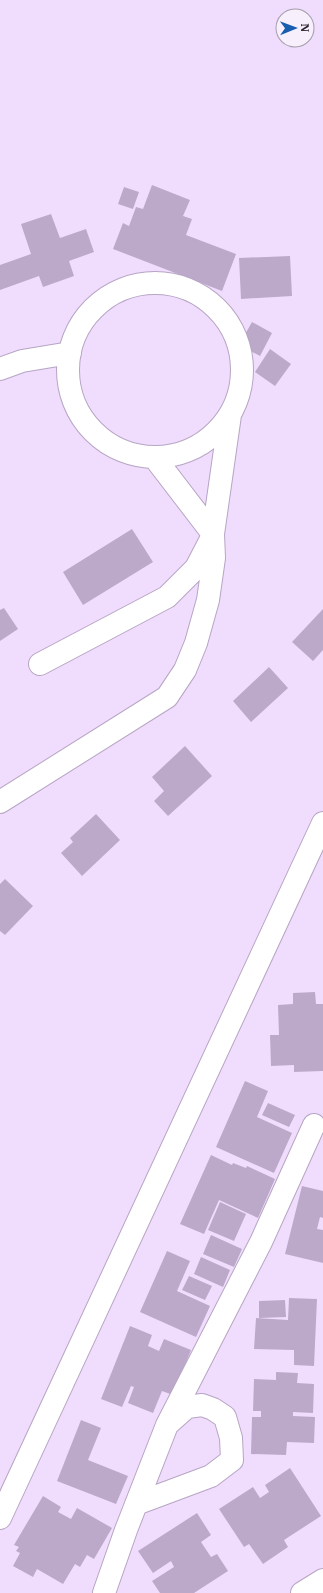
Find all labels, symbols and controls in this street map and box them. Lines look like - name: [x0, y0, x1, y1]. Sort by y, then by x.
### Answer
- north arrow: [275, 8, 315, 48]
- text: N: [298, 23, 312, 33]

